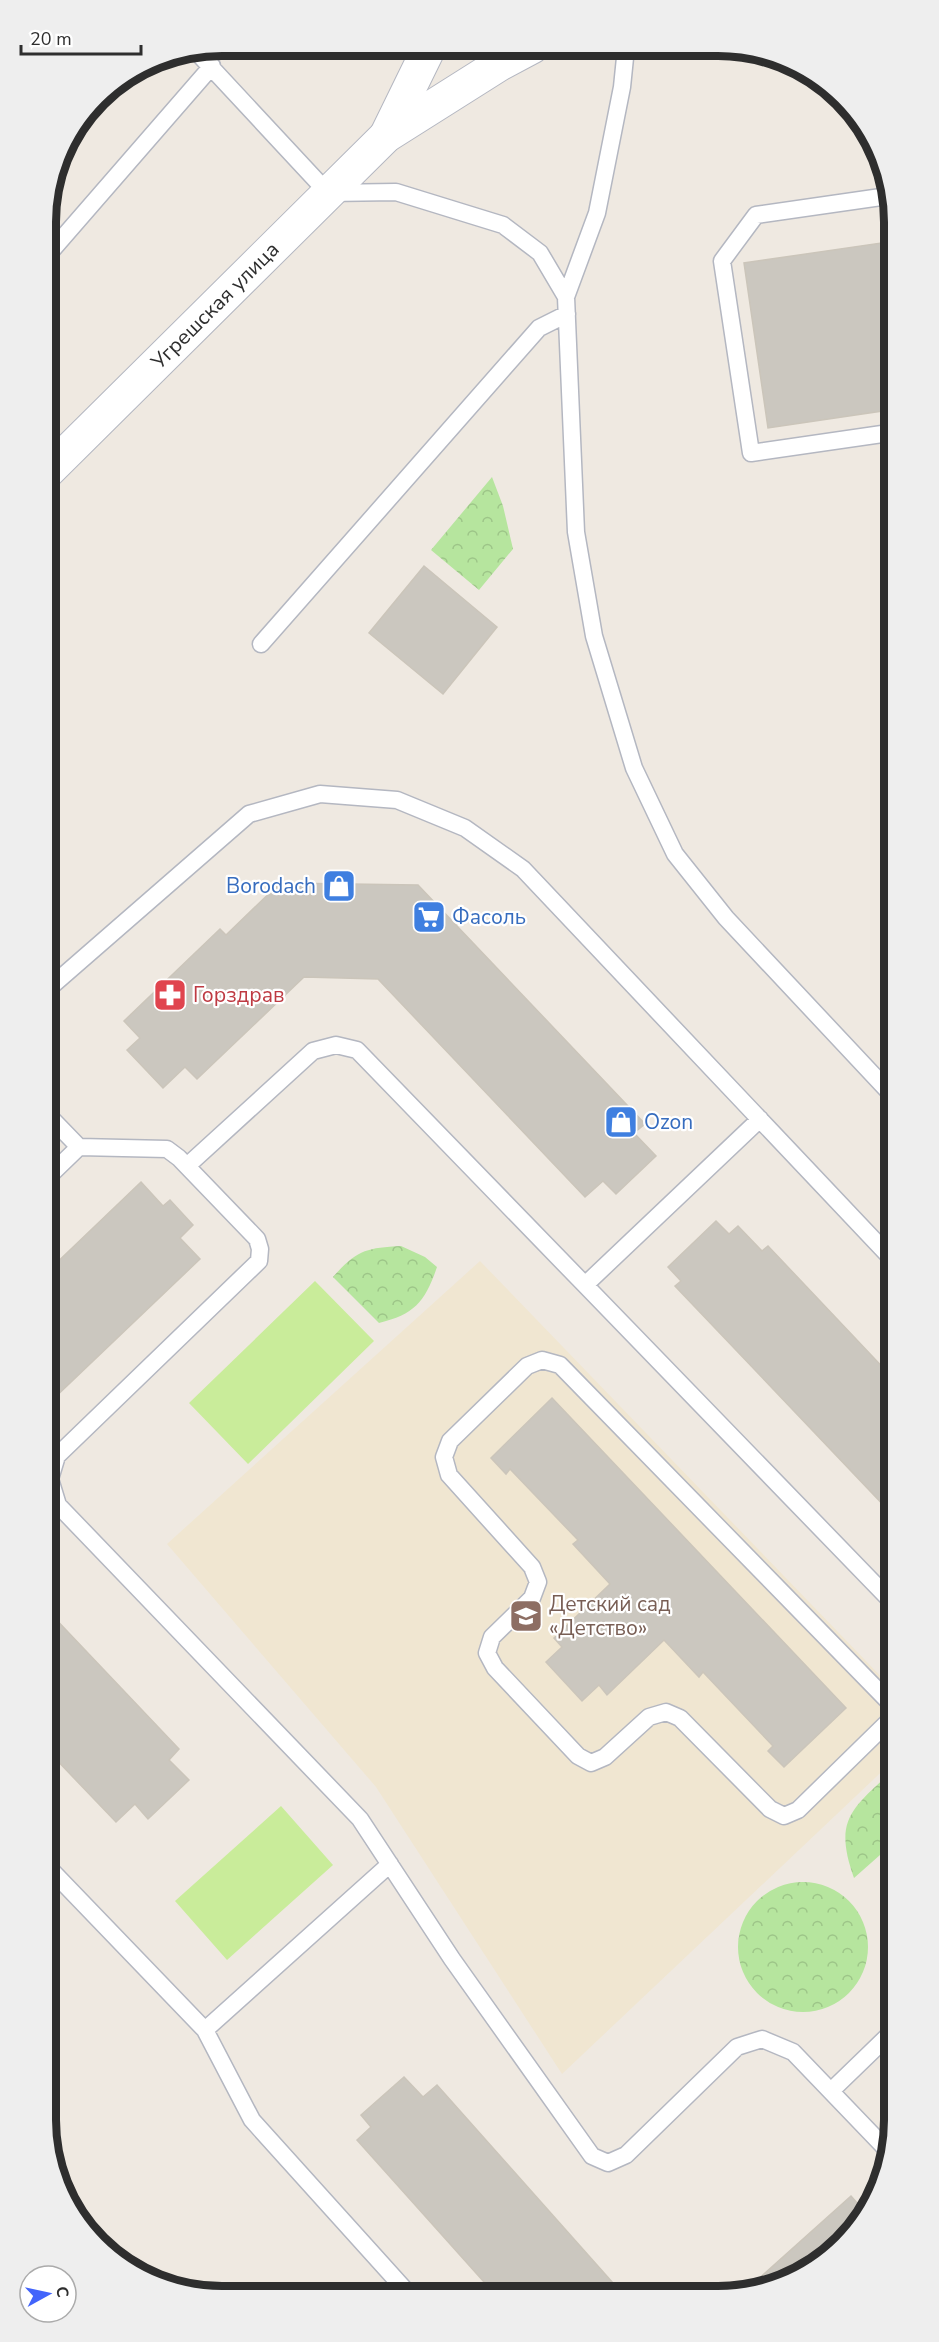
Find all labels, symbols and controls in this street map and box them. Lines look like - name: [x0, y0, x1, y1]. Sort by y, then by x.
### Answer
- scale bar: [21, 18, 141, 56]
- text: 20 m: [30, 27, 72, 51]
- street label: Угрешская улица: [144, 236, 285, 376]
- shop icon: Borodach: [321, 868, 357, 904]
- place label: Borodach: [226, 872, 316, 900]
- supermarket icon: Фасоль: [411, 899, 447, 935]
- place label: Фасоль: [452, 903, 526, 931]
- pharmacy icon: Горздрав: [152, 977, 188, 1013]
- place label: Горздрав: [193, 981, 285, 1009]
- shop icon: Ozon: [603, 1104, 639, 1140]
- place label: Ozon: [644, 1108, 693, 1136]
- place label: Детский сад «Детство»: [549, 1590, 671, 1642]
- school or university icon: Детский сад «Детство»: [508, 1598, 544, 1634]
- north arrow: [18, 2264, 78, 2324]
- text: С: [50, 2285, 74, 2299]

